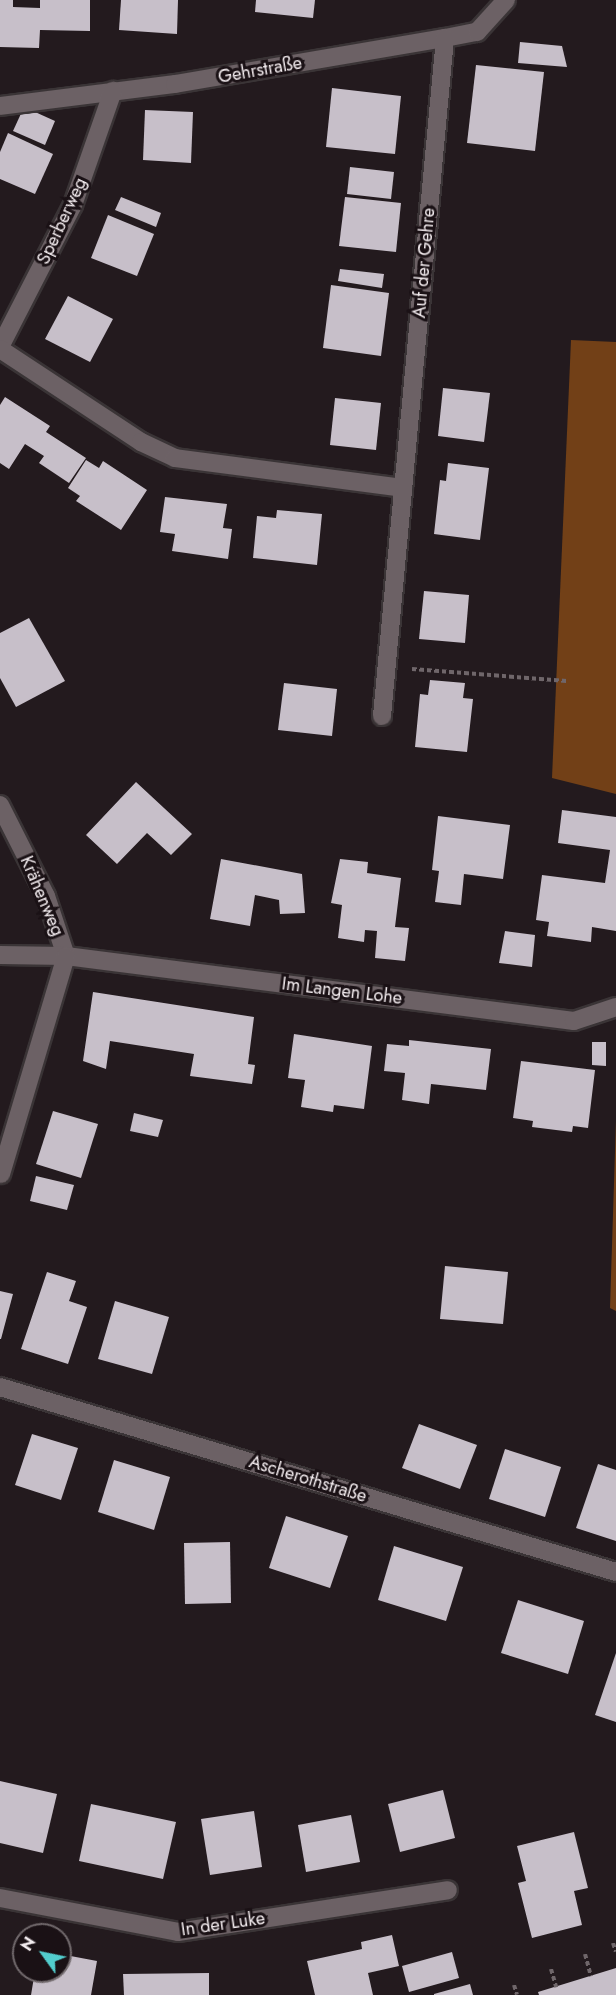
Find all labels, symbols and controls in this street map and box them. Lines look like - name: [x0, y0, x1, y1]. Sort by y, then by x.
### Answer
- street label: Gehrstraße: [216, 52, 304, 88]
- street label: Sperberweg: [32, 174, 92, 268]
- street label: Auf der Gehre: [408, 207, 440, 319]
- street label: Krähenweg: [16, 853, 68, 939]
- street label: Im Langen Lohe: [281, 973, 403, 1009]
- street label: Ascherothstraße: [247, 1451, 369, 1507]
- street label: In der Luke: [180, 1907, 266, 1941]
- north arrow: [12, 1923, 72, 1983]
- text: N: [15, 1932, 41, 1956]

